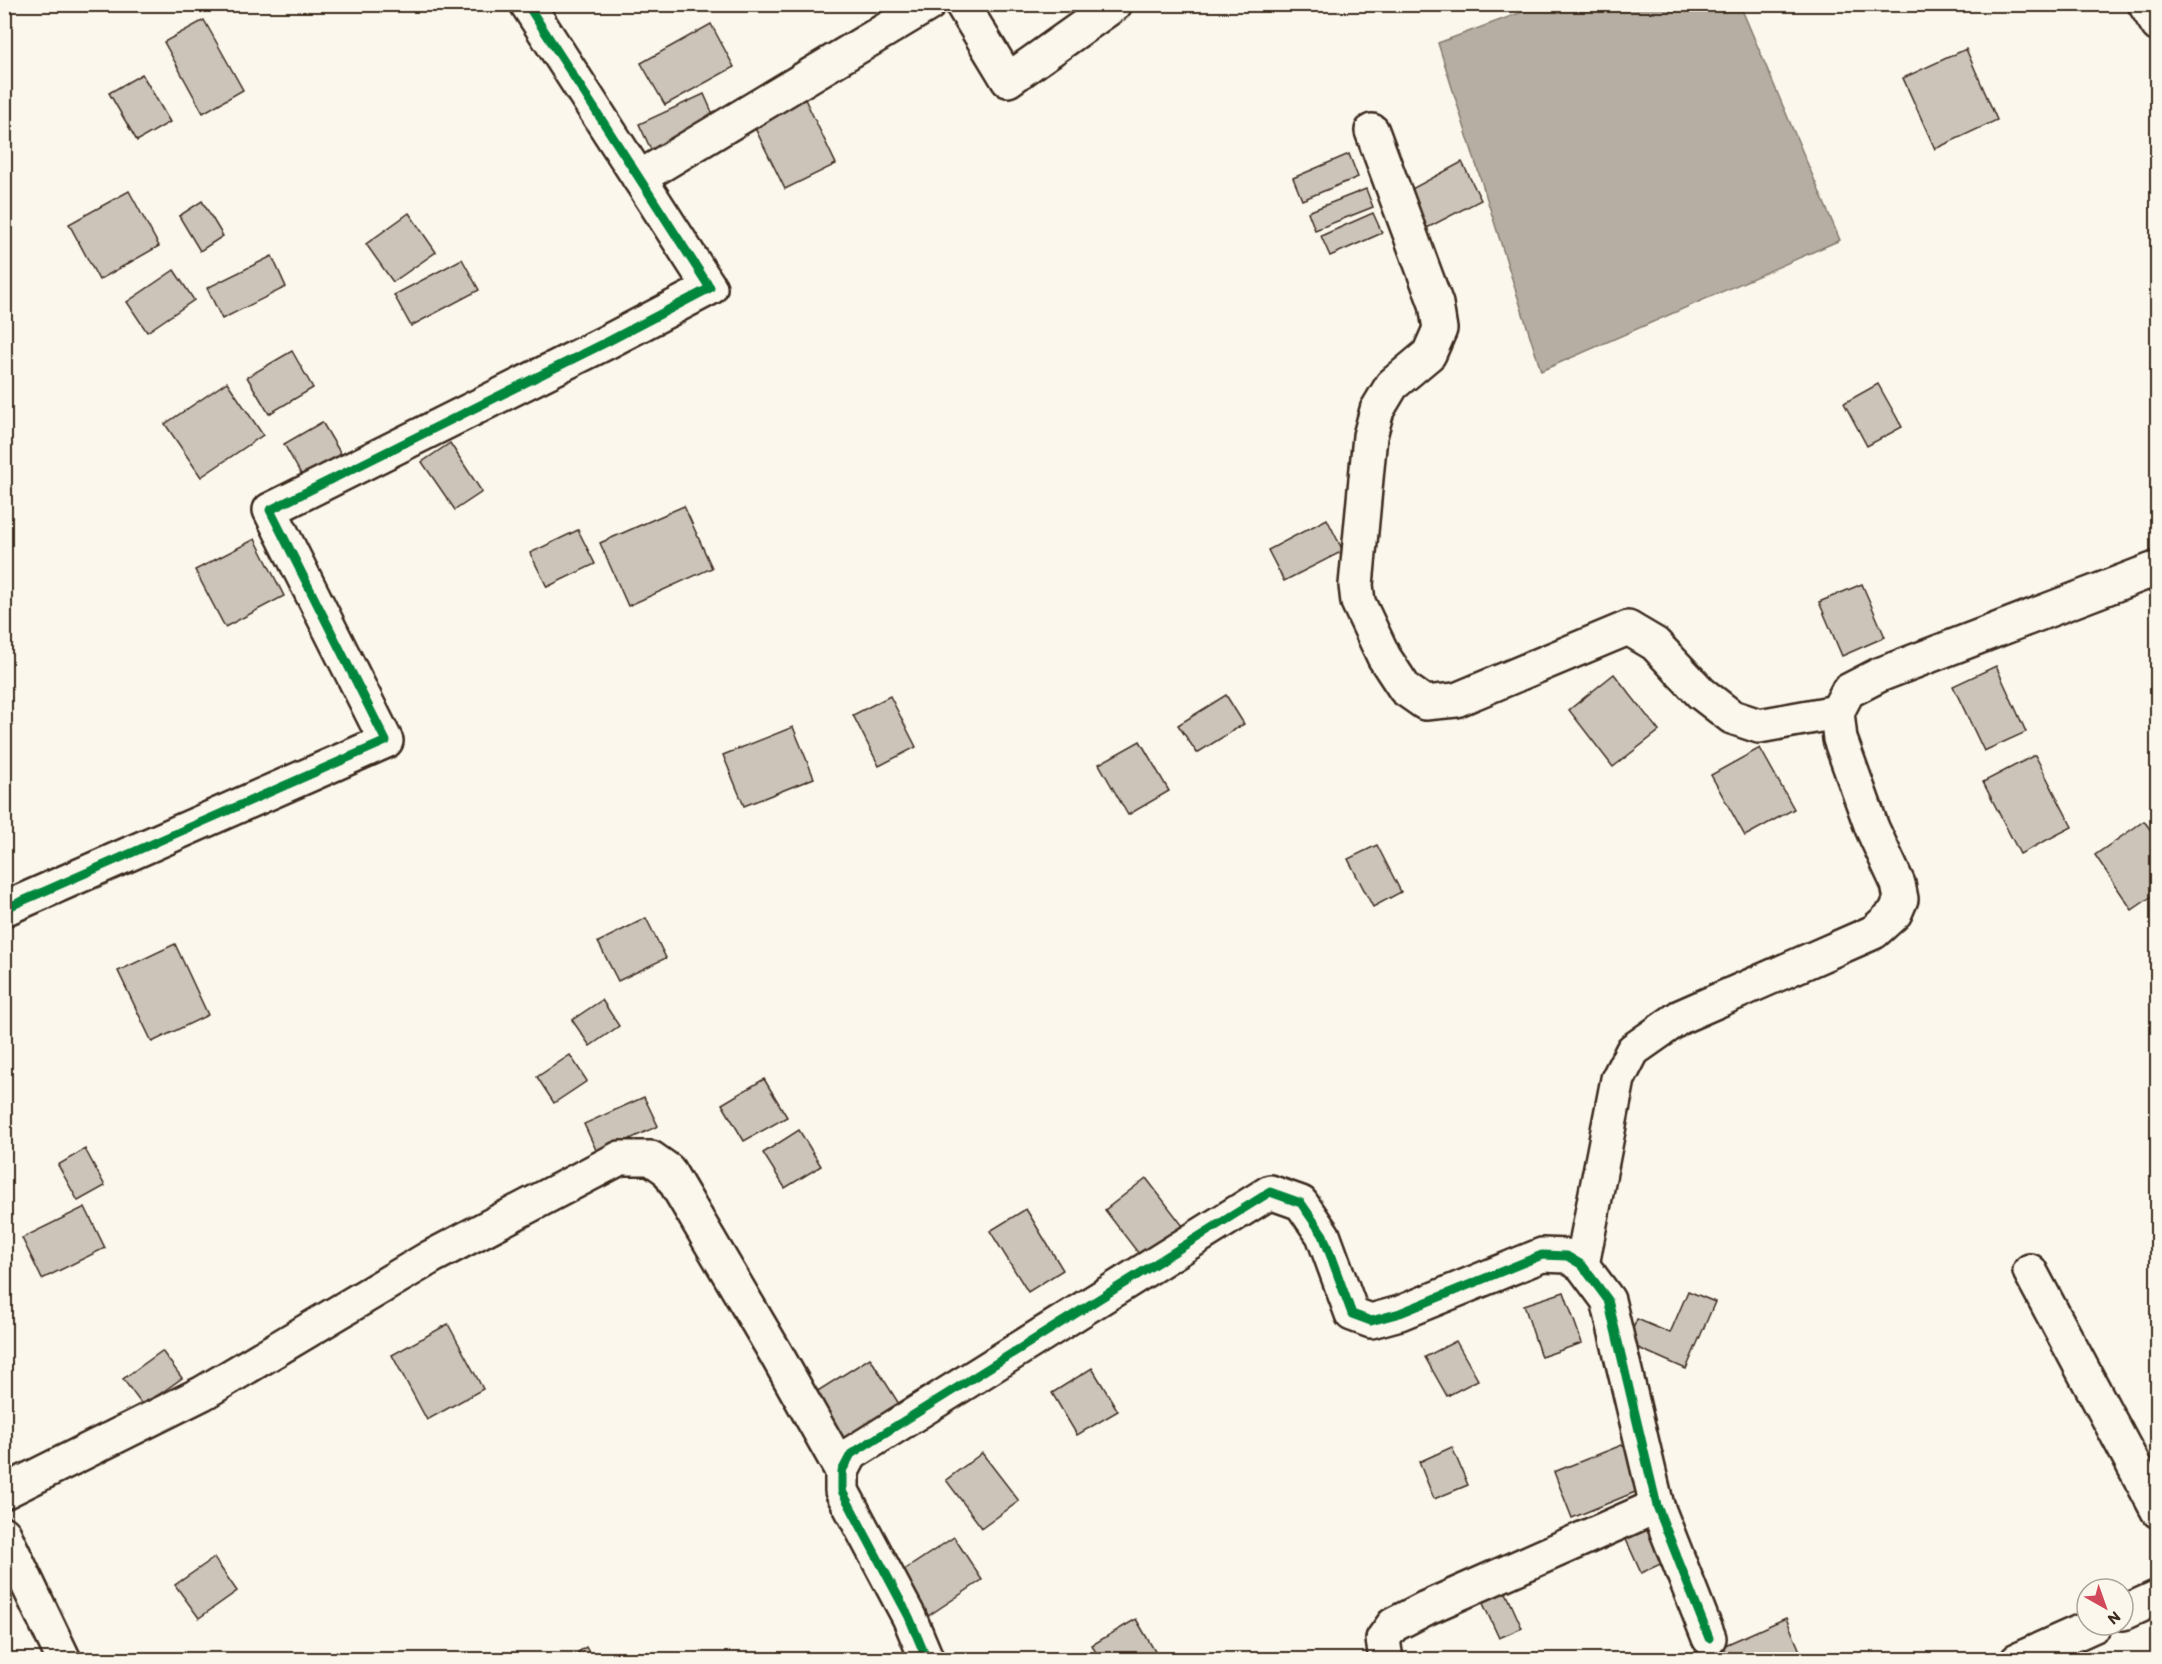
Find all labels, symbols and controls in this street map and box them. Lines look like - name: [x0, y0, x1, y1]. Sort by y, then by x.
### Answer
- north arrow: [2075, 1577, 2135, 1637]
- text: N: [2104, 1607, 2125, 1629]

